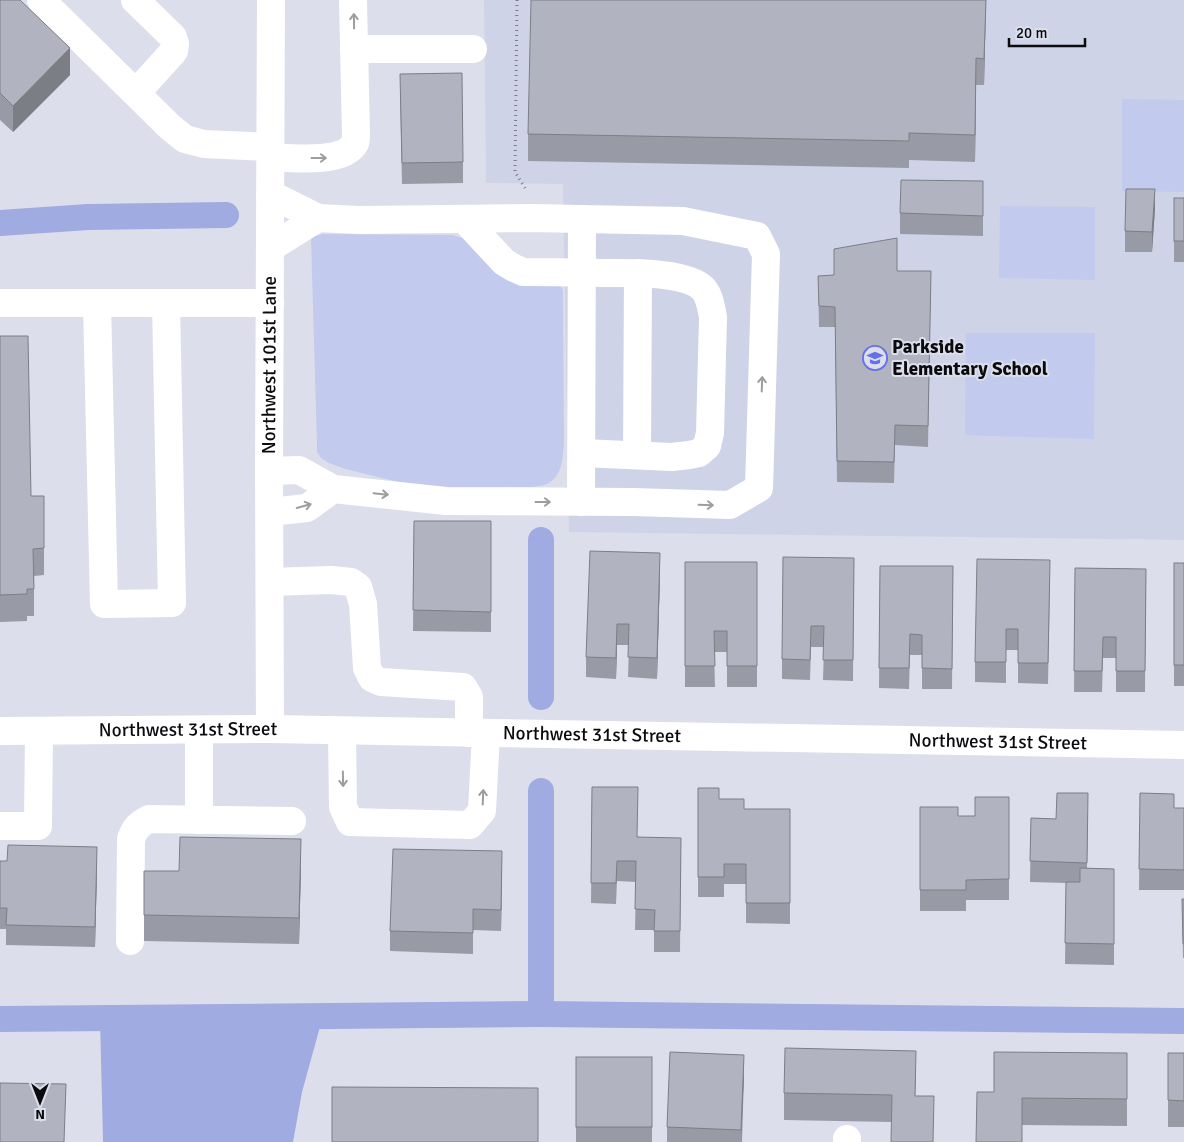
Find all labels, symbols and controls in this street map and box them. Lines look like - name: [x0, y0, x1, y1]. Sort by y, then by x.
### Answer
- one-way arrow: [349, 14, 359, 30]
- scale bar: [1009, 15, 1085, 47]
- text: 20 m: [1016, 24, 1047, 42]
- one-way arrow: [310, 153, 327, 163]
- street label: Northwest 101st Lane: [257, 276, 282, 454]
- place label: Parkside Elementary School: [892, 335, 1048, 381]
- school or university icon: Parkside Elementary School: [862, 345, 888, 371]
- one-way arrow: [758, 376, 767, 392]
- one-way arrow: [373, 489, 389, 499]
- one-way arrow: [535, 497, 551, 507]
- one-way arrow: [698, 500, 714, 509]
- one-way arrow: [296, 501, 312, 511]
- street label: Northwest 31st Street: [99, 717, 278, 742]
- street label: Northwest 31st Street: [503, 721, 682, 748]
- street label: Northwest 31st Street: [909, 728, 1088, 755]
- one-way arrow: [338, 771, 348, 787]
- one-way arrow: [478, 789, 487, 805]
- north arrow: [15, 1077, 65, 1127]
- text: N: [35, 1106, 45, 1123]

